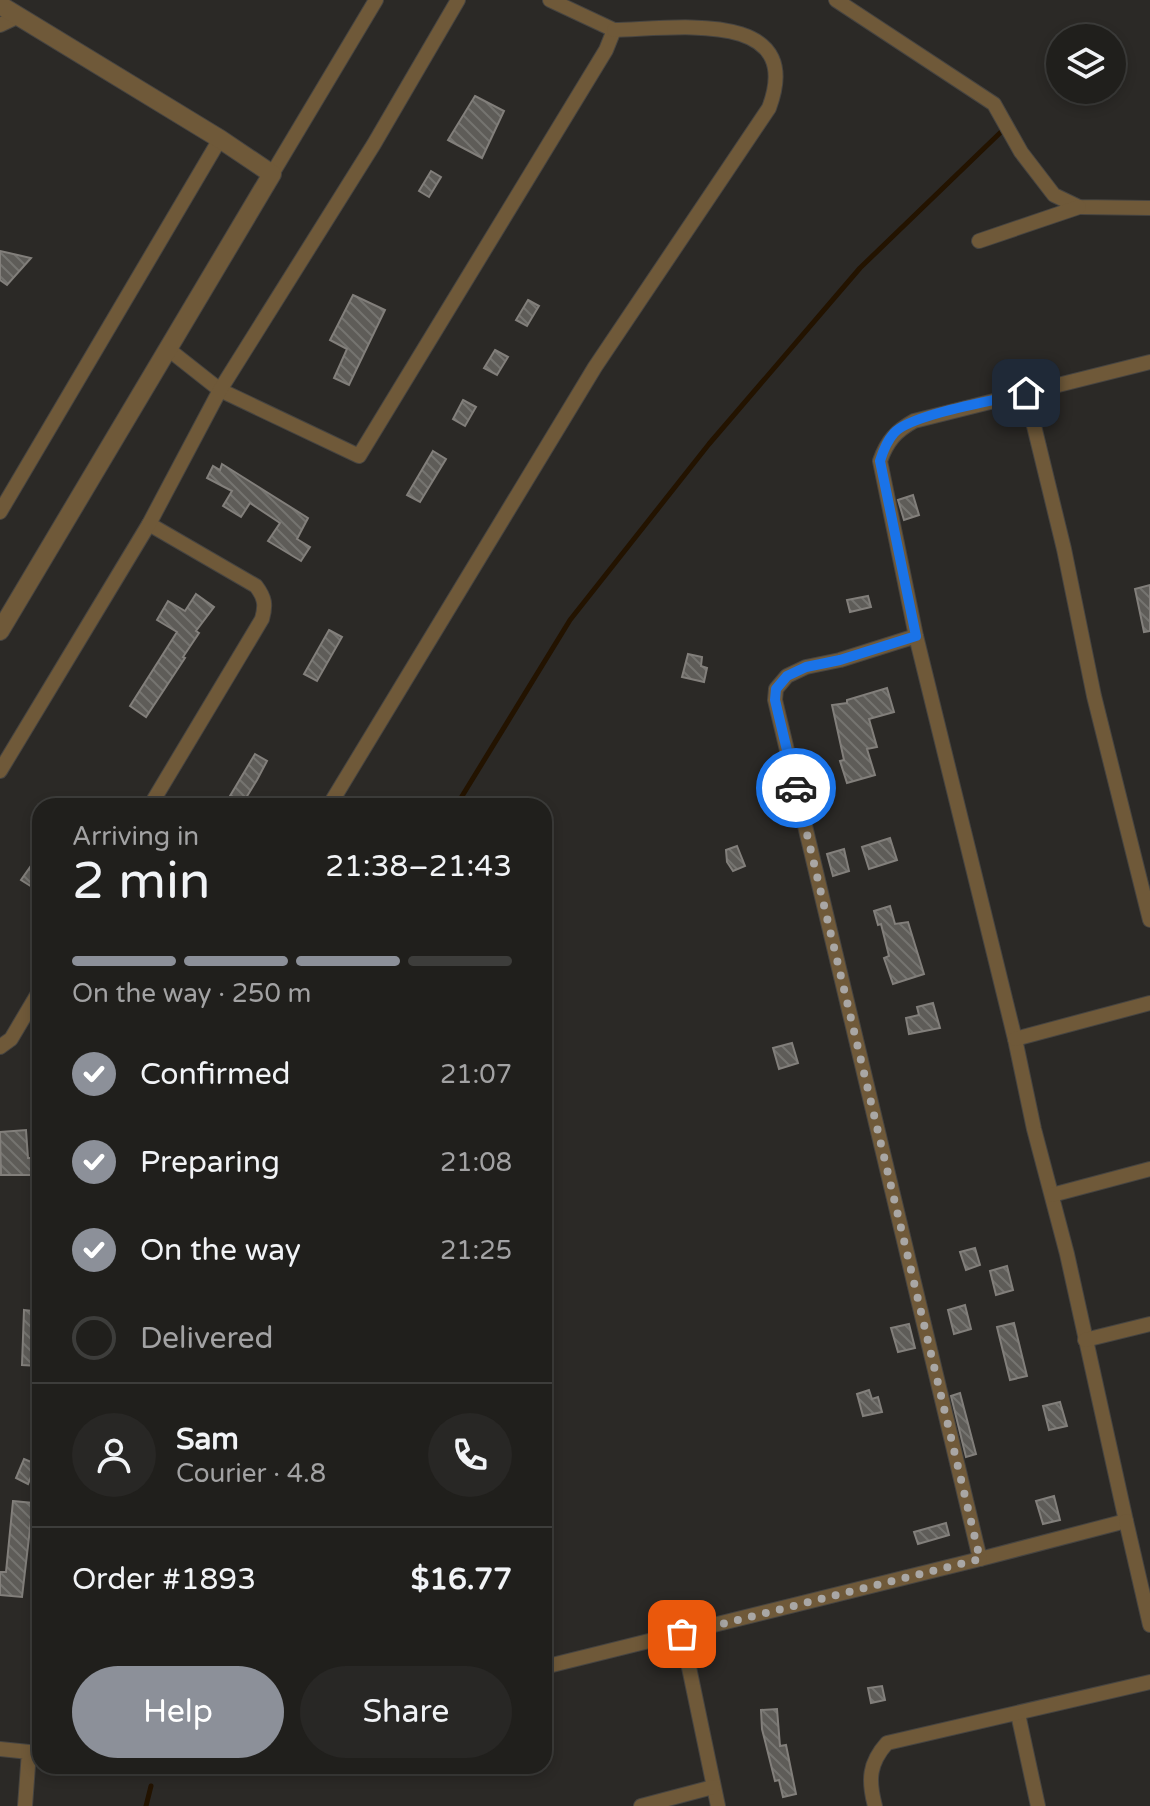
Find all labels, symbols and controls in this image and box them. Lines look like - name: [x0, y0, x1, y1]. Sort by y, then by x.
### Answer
- map controls: [1046, 24, 1126, 104]
- button: layers: [1046, 24, 1126, 104]
- pin: [992, 359, 1060, 427]
- icon: home: [1004, 371, 1048, 415]
- courier: [756, 748, 836, 828]
- icon: car: [774, 766, 818, 810]
- text: Arriving in: [72, 821, 199, 852]
- text: 21:38–21:43: [325, 848, 512, 885]
- text: 2 min: [72, 850, 211, 913]
- text: On the way · 250 m: [72, 978, 311, 1009]
- icon: check: [72, 1052, 116, 1096]
- text: Confirmed: [140, 1056, 291, 1093]
- text: 21:07: [440, 1059, 512, 1090]
- icon: check: [72, 1140, 116, 1184]
- text: Preparing: [140, 1144, 280, 1181]
- text: 21:08: [440, 1147, 512, 1178]
- icon: check: [72, 1228, 116, 1272]
- text: On the way: [140, 1232, 301, 1269]
- text: 21:25: [440, 1235, 512, 1266]
- text: Delivered: [140, 1320, 274, 1357]
- button: person: [72, 1413, 156, 1497]
- button: phone: [428, 1413, 512, 1497]
- text: Sam: [176, 1421, 239, 1458]
- text: Courier · 4.8: [176, 1458, 326, 1489]
- text: Order #1893: [72, 1561, 256, 1598]
- text: $16.77: [411, 1561, 512, 1598]
- pin: [648, 1600, 716, 1668]
- icon: bag: [660, 1612, 704, 1656]
- button: Help: [72, 1666, 284, 1758]
- button: Share: [300, 1666, 512, 1758]

